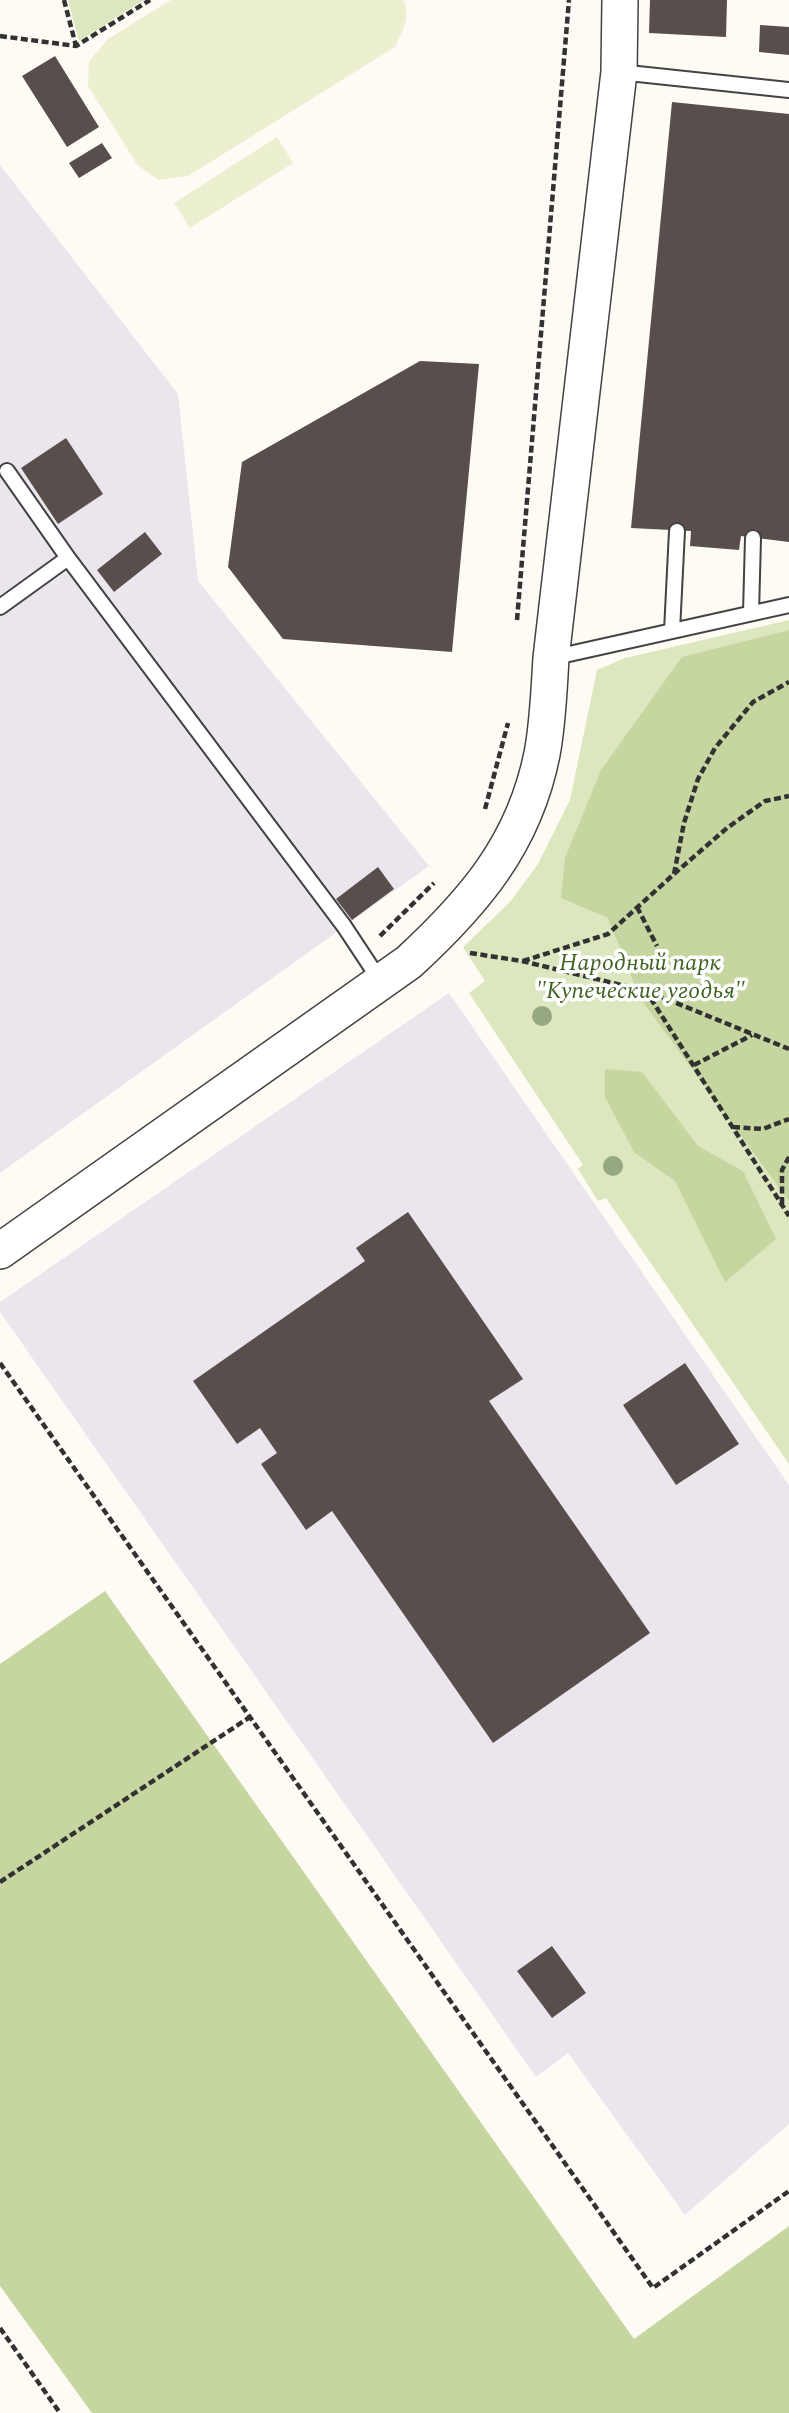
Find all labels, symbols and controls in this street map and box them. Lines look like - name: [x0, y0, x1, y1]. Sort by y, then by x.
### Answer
- park label: Народный парк "Купеческие угодья": [535, 951, 745, 1007]

